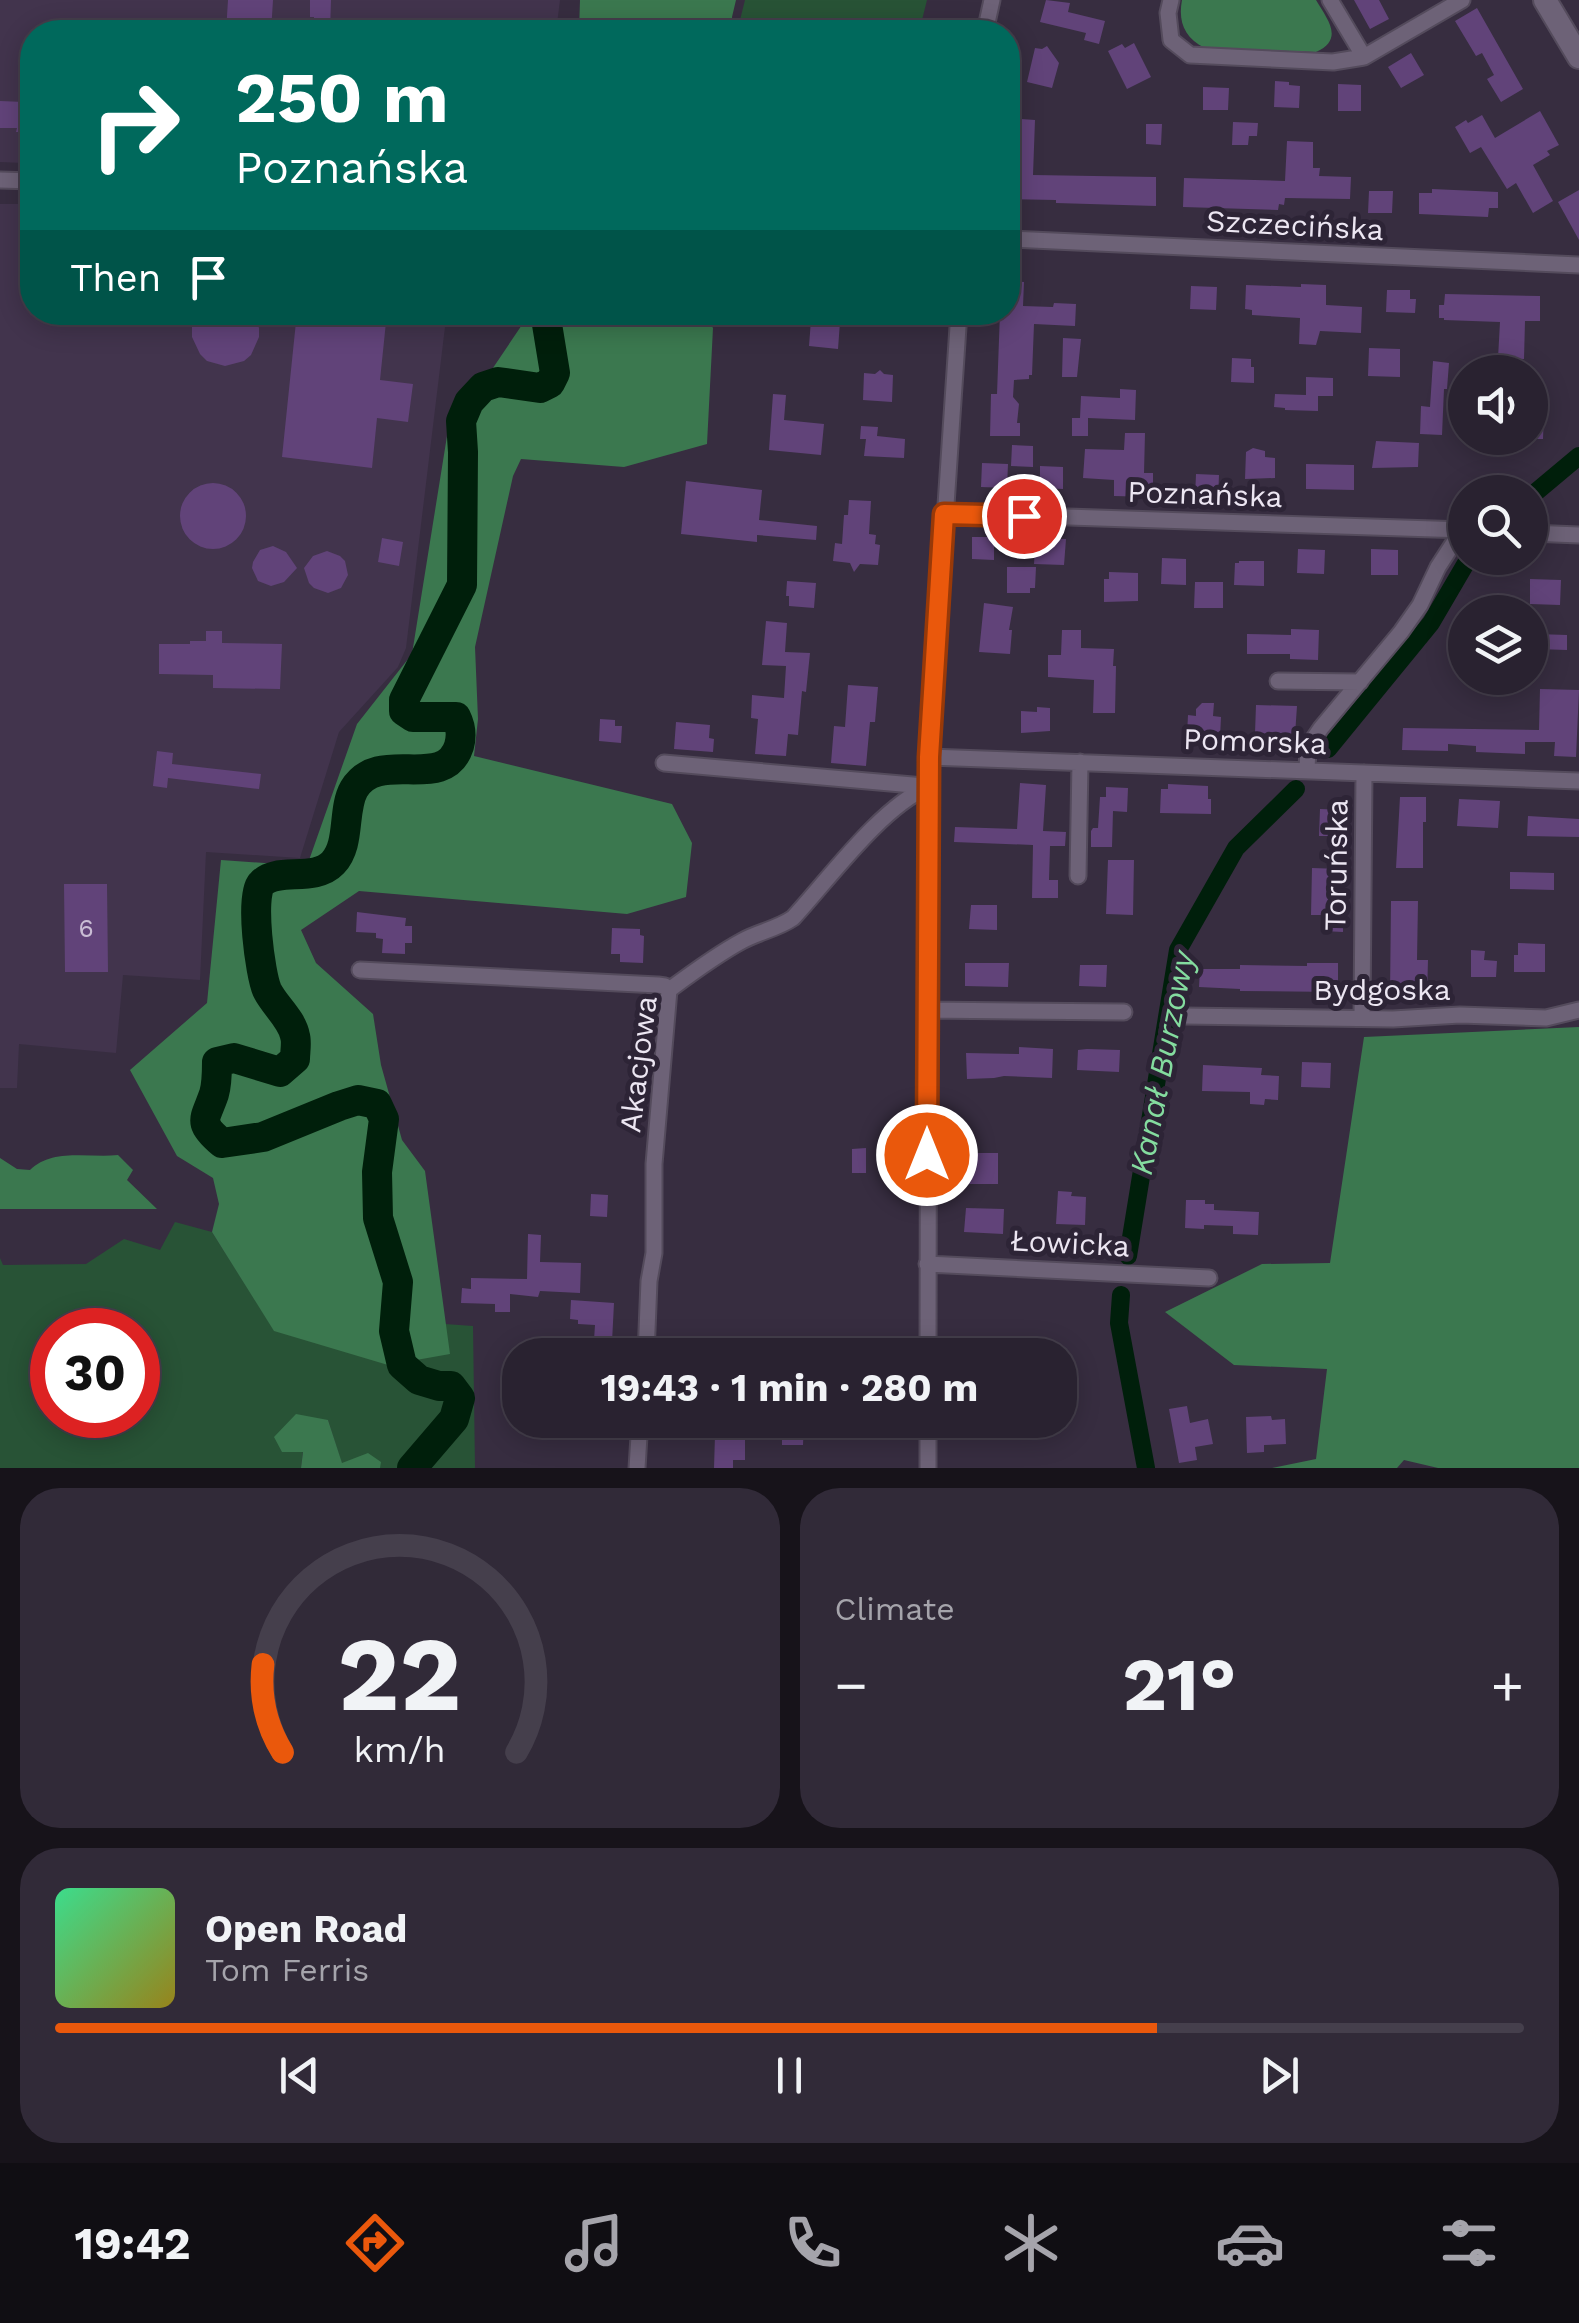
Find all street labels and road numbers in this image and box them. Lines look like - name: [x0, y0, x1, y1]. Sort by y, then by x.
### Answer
- street label: Szczecińska: [1205, 203, 1385, 247]
- street label: Poznańska: [1127, 474, 1283, 514]
- street label: Pomorska: [1183, 721, 1327, 761]
- street label: Toruńska: [1317, 799, 1355, 931]
- street label: Bydgoska: [1313, 972, 1451, 1007]
- street label: Akacjowa: [612, 994, 664, 1134]
- street label: Łowicka: [1009, 1222, 1131, 1264]

